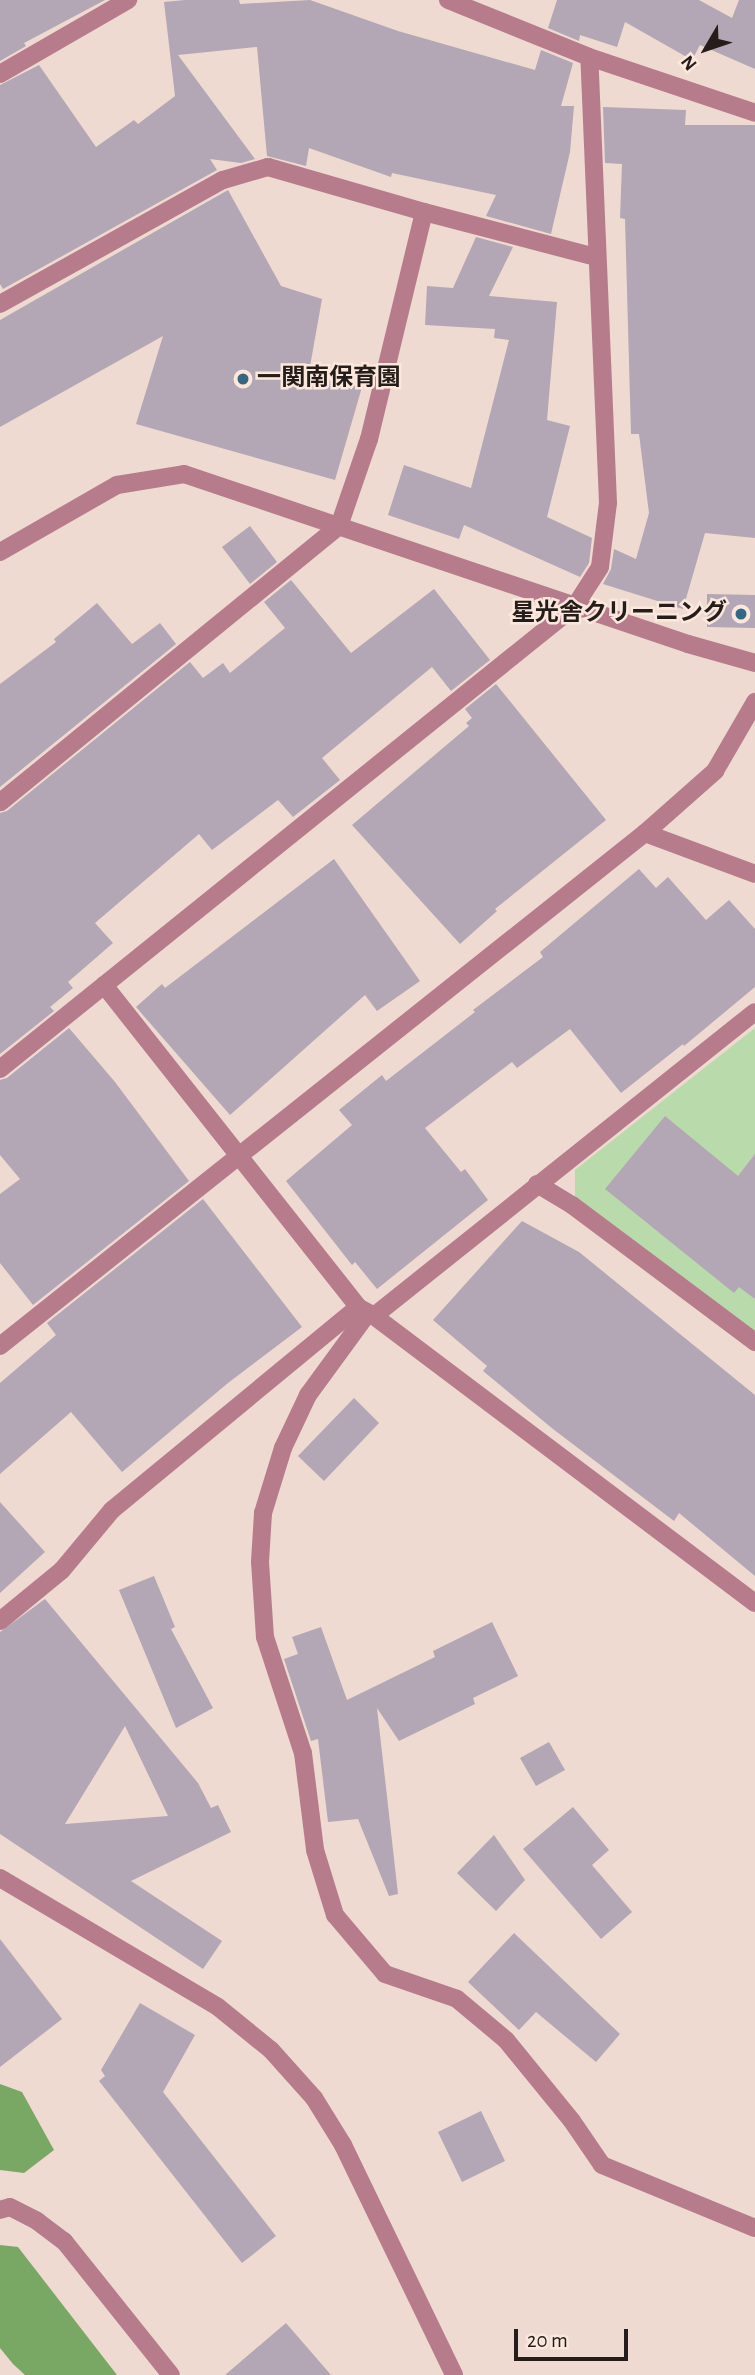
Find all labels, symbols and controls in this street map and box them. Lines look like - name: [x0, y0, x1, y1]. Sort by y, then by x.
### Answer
- north arrow: [671, 14, 741, 84]
- text: N: [678, 51, 701, 74]
- place label: 一関南保育園: [257, 365, 401, 393]
- marker: 一関南保育園: [235, 371, 251, 387]
- place label: 星光舎クリーニング: [511, 600, 727, 628]
- marker: 星光舎クリーニング: [733, 606, 749, 622]
- scale bar: [517, 2316, 631, 2360]
- text: 20 m: [527, 2330, 568, 2351]

